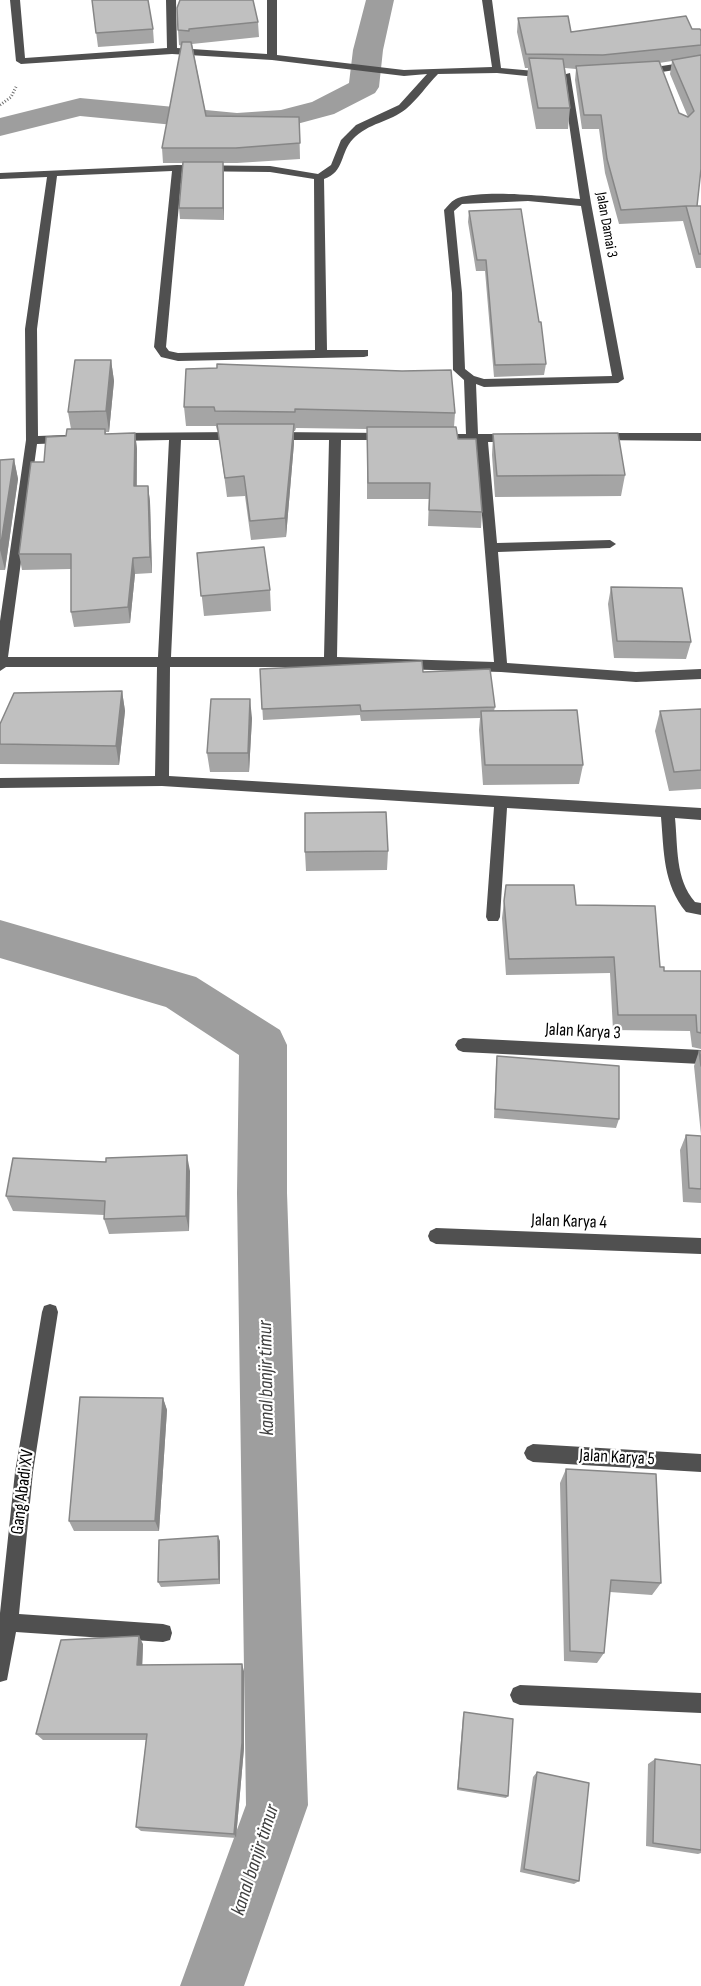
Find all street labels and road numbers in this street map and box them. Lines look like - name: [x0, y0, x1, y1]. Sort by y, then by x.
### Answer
- street label: Jalan Damai 3: [591, 191, 621, 259]
- street label: Jalan Karya 3: [545, 1019, 621, 1045]
- street label: Jalan Karya 4: [531, 1210, 607, 1234]
- street label: Jalan Karya 5: [579, 1445, 655, 1471]
- street label: Gang Abadi XV: [7, 1448, 39, 1536]

